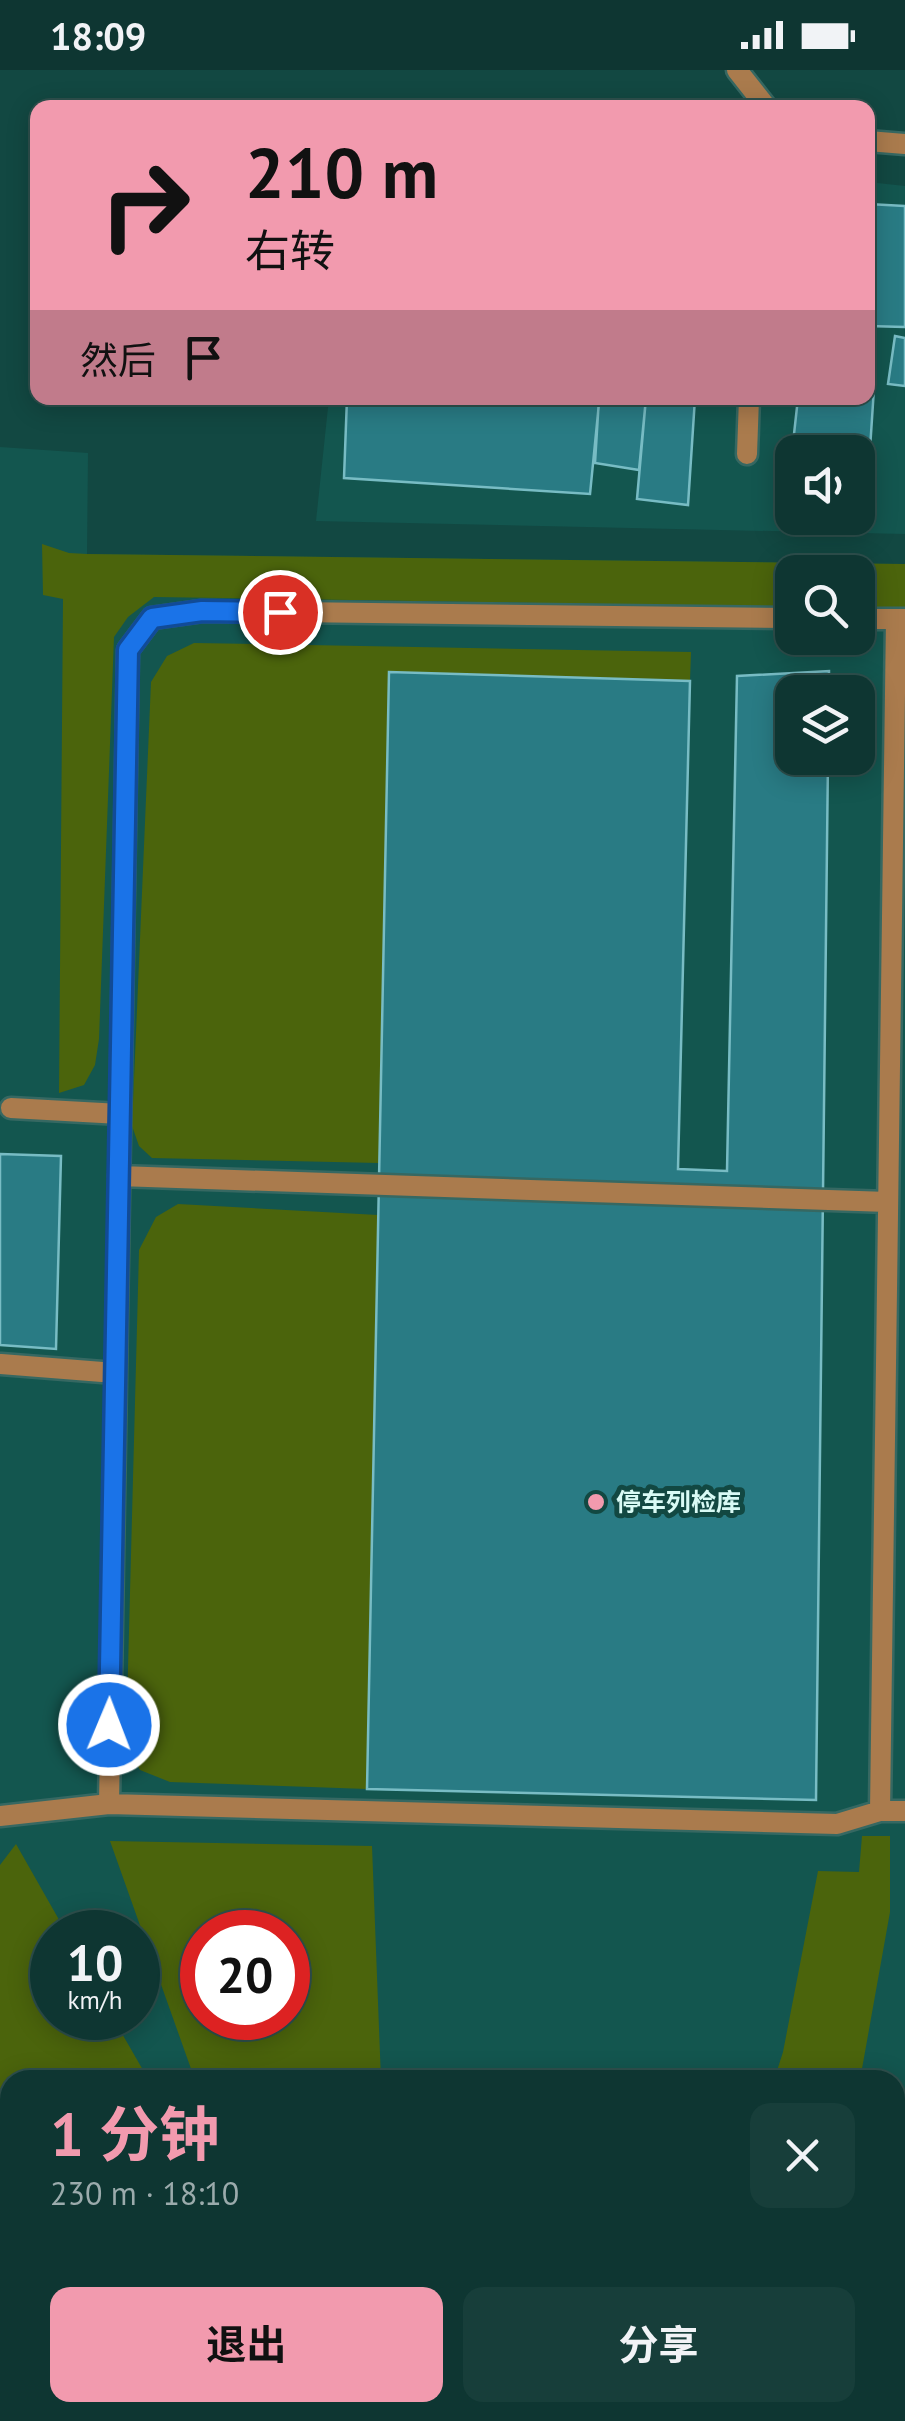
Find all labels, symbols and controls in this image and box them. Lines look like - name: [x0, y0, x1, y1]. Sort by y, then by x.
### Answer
- text: 18:09: [50, 11, 146, 60]
- text: 210 m: [245, 127, 438, 217]
- icon: right: [80, 140, 210, 270]
- text: 右转: [245, 221, 335, 279]
- icon: arrive: [176, 330, 231, 385]
- text: 然后: [80, 335, 156, 384]
- map controls: [775, 435, 875, 775]
- button: sound: [775, 435, 875, 535]
- button: search: [775, 555, 875, 655]
- pin: [238, 570, 323, 655]
- icon: arrive: [253, 585, 308, 640]
- button: layers: [775, 675, 875, 775]
- place label: 停车列检库: [616, 1486, 741, 1518]
- marker: 停车列检库: [585, 1491, 607, 1513]
- position arrow: [57, 1673, 161, 1777]
- speed limit sign: 20: [180, 1910, 310, 2040]
- text: 10: [67, 1930, 123, 1995]
- text: km/h: [68, 1984, 122, 2016]
- text: 1 分钟: [50, 2095, 219, 2173]
- button: close: [750, 2103, 855, 2208]
- text: 230 m · 18:10: [50, 2172, 239, 2214]
- button: 退出: [50, 2287, 443, 2402]
- button: 分享: [463, 2287, 855, 2402]

